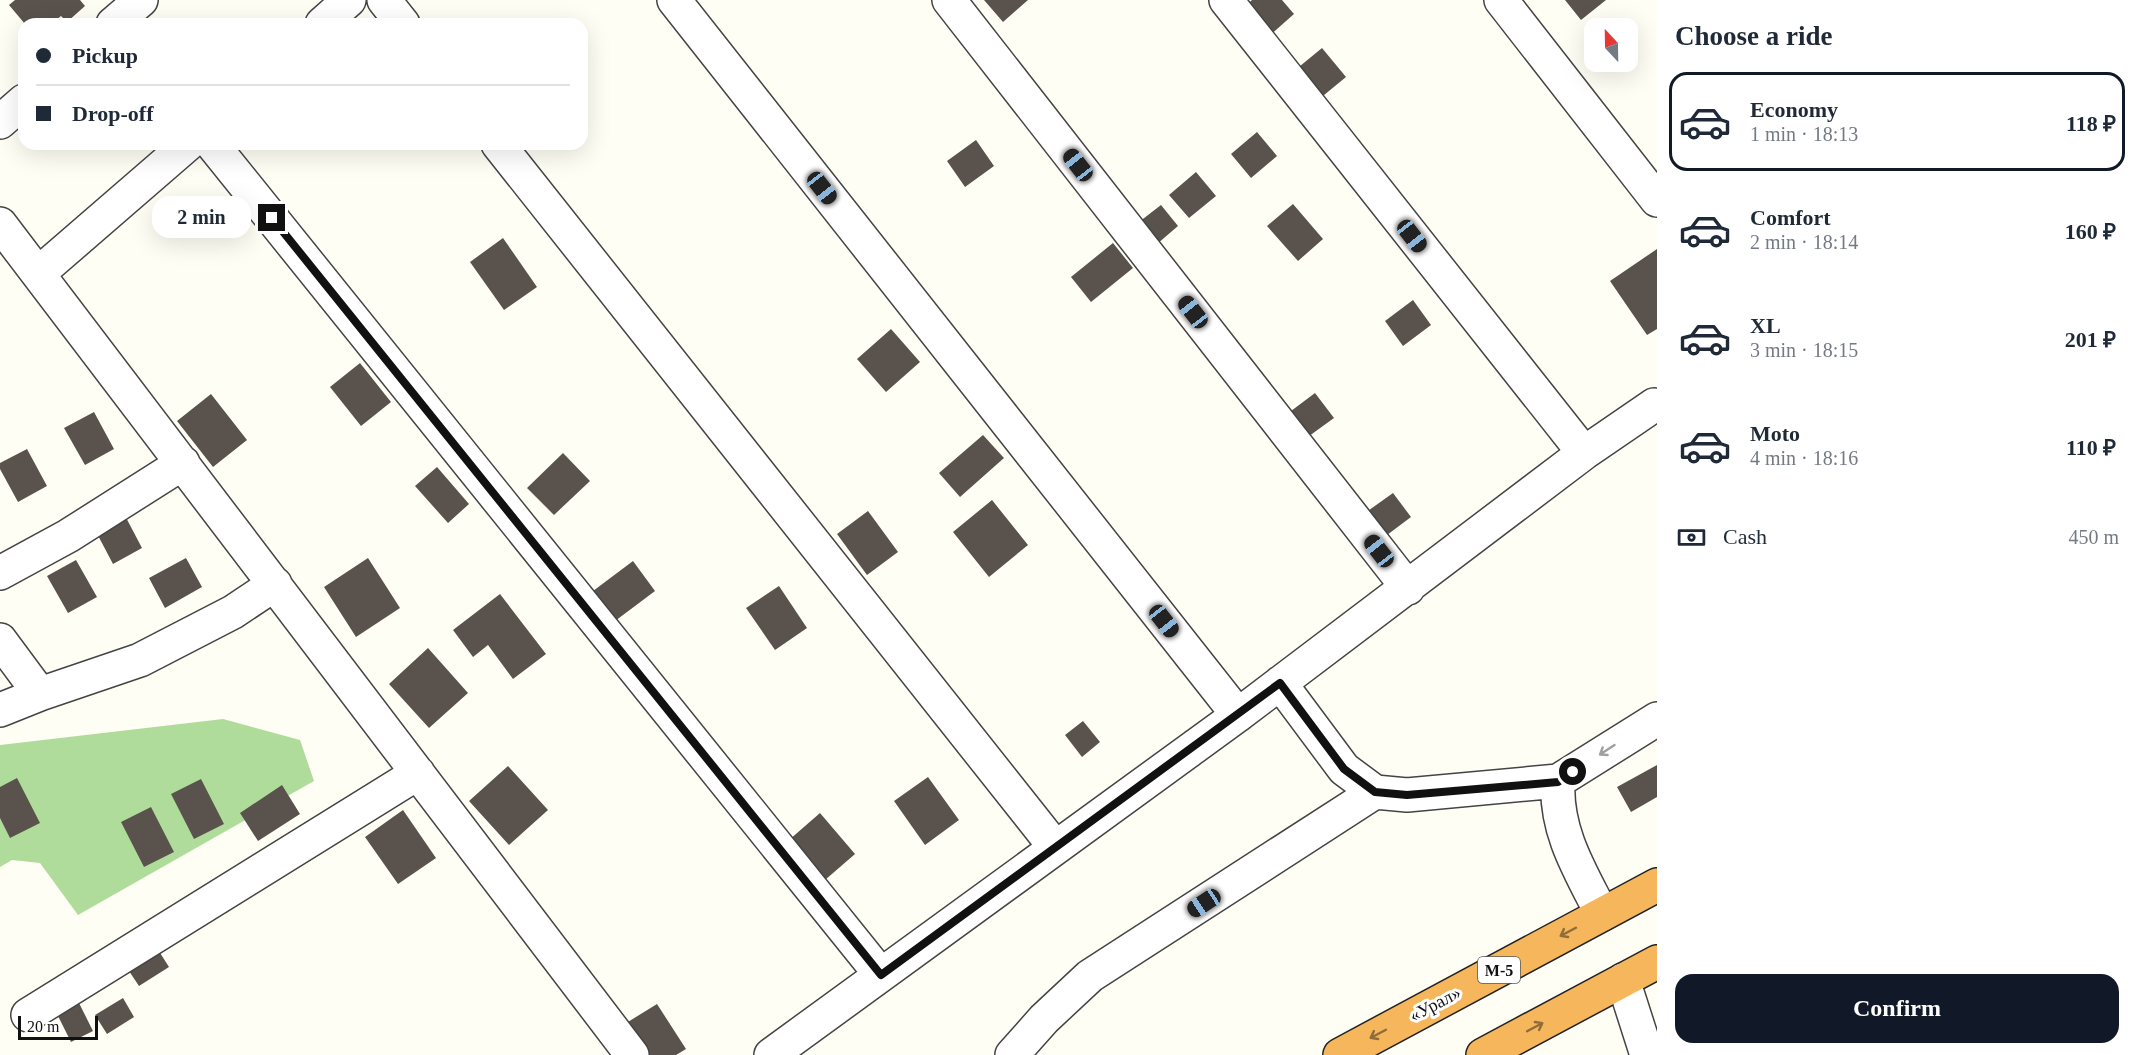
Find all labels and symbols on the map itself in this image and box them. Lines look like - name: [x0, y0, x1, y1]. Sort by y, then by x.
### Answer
- north arrow: [1584, 18, 1638, 72]
- car: [1060, 145, 1096, 185]
- car: [804, 168, 840, 208]
- callout: 2 min: [152, 197, 251, 239]
- route end: [258, 204, 285, 231]
- car: [1394, 216, 1430, 256]
- car: [1175, 292, 1211, 332]
- car: [1361, 531, 1397, 571]
- car: [1146, 601, 1182, 641]
- one-way arrow: [1599, 744, 1616, 756]
- route start: [1559, 758, 1586, 785]
- car: [1184, 886, 1224, 920]
- one-way arrow: [1560, 927, 1578, 938]
- road number: М-5: [1478, 957, 1520, 983]
- street label: «Урал»: [1406, 982, 1464, 1026]
- scale bar: [18, 1013, 98, 1040]
- one-way arrow: [1526, 1021, 1543, 1033]
- one-way arrow: [1370, 1029, 1388, 1041]

